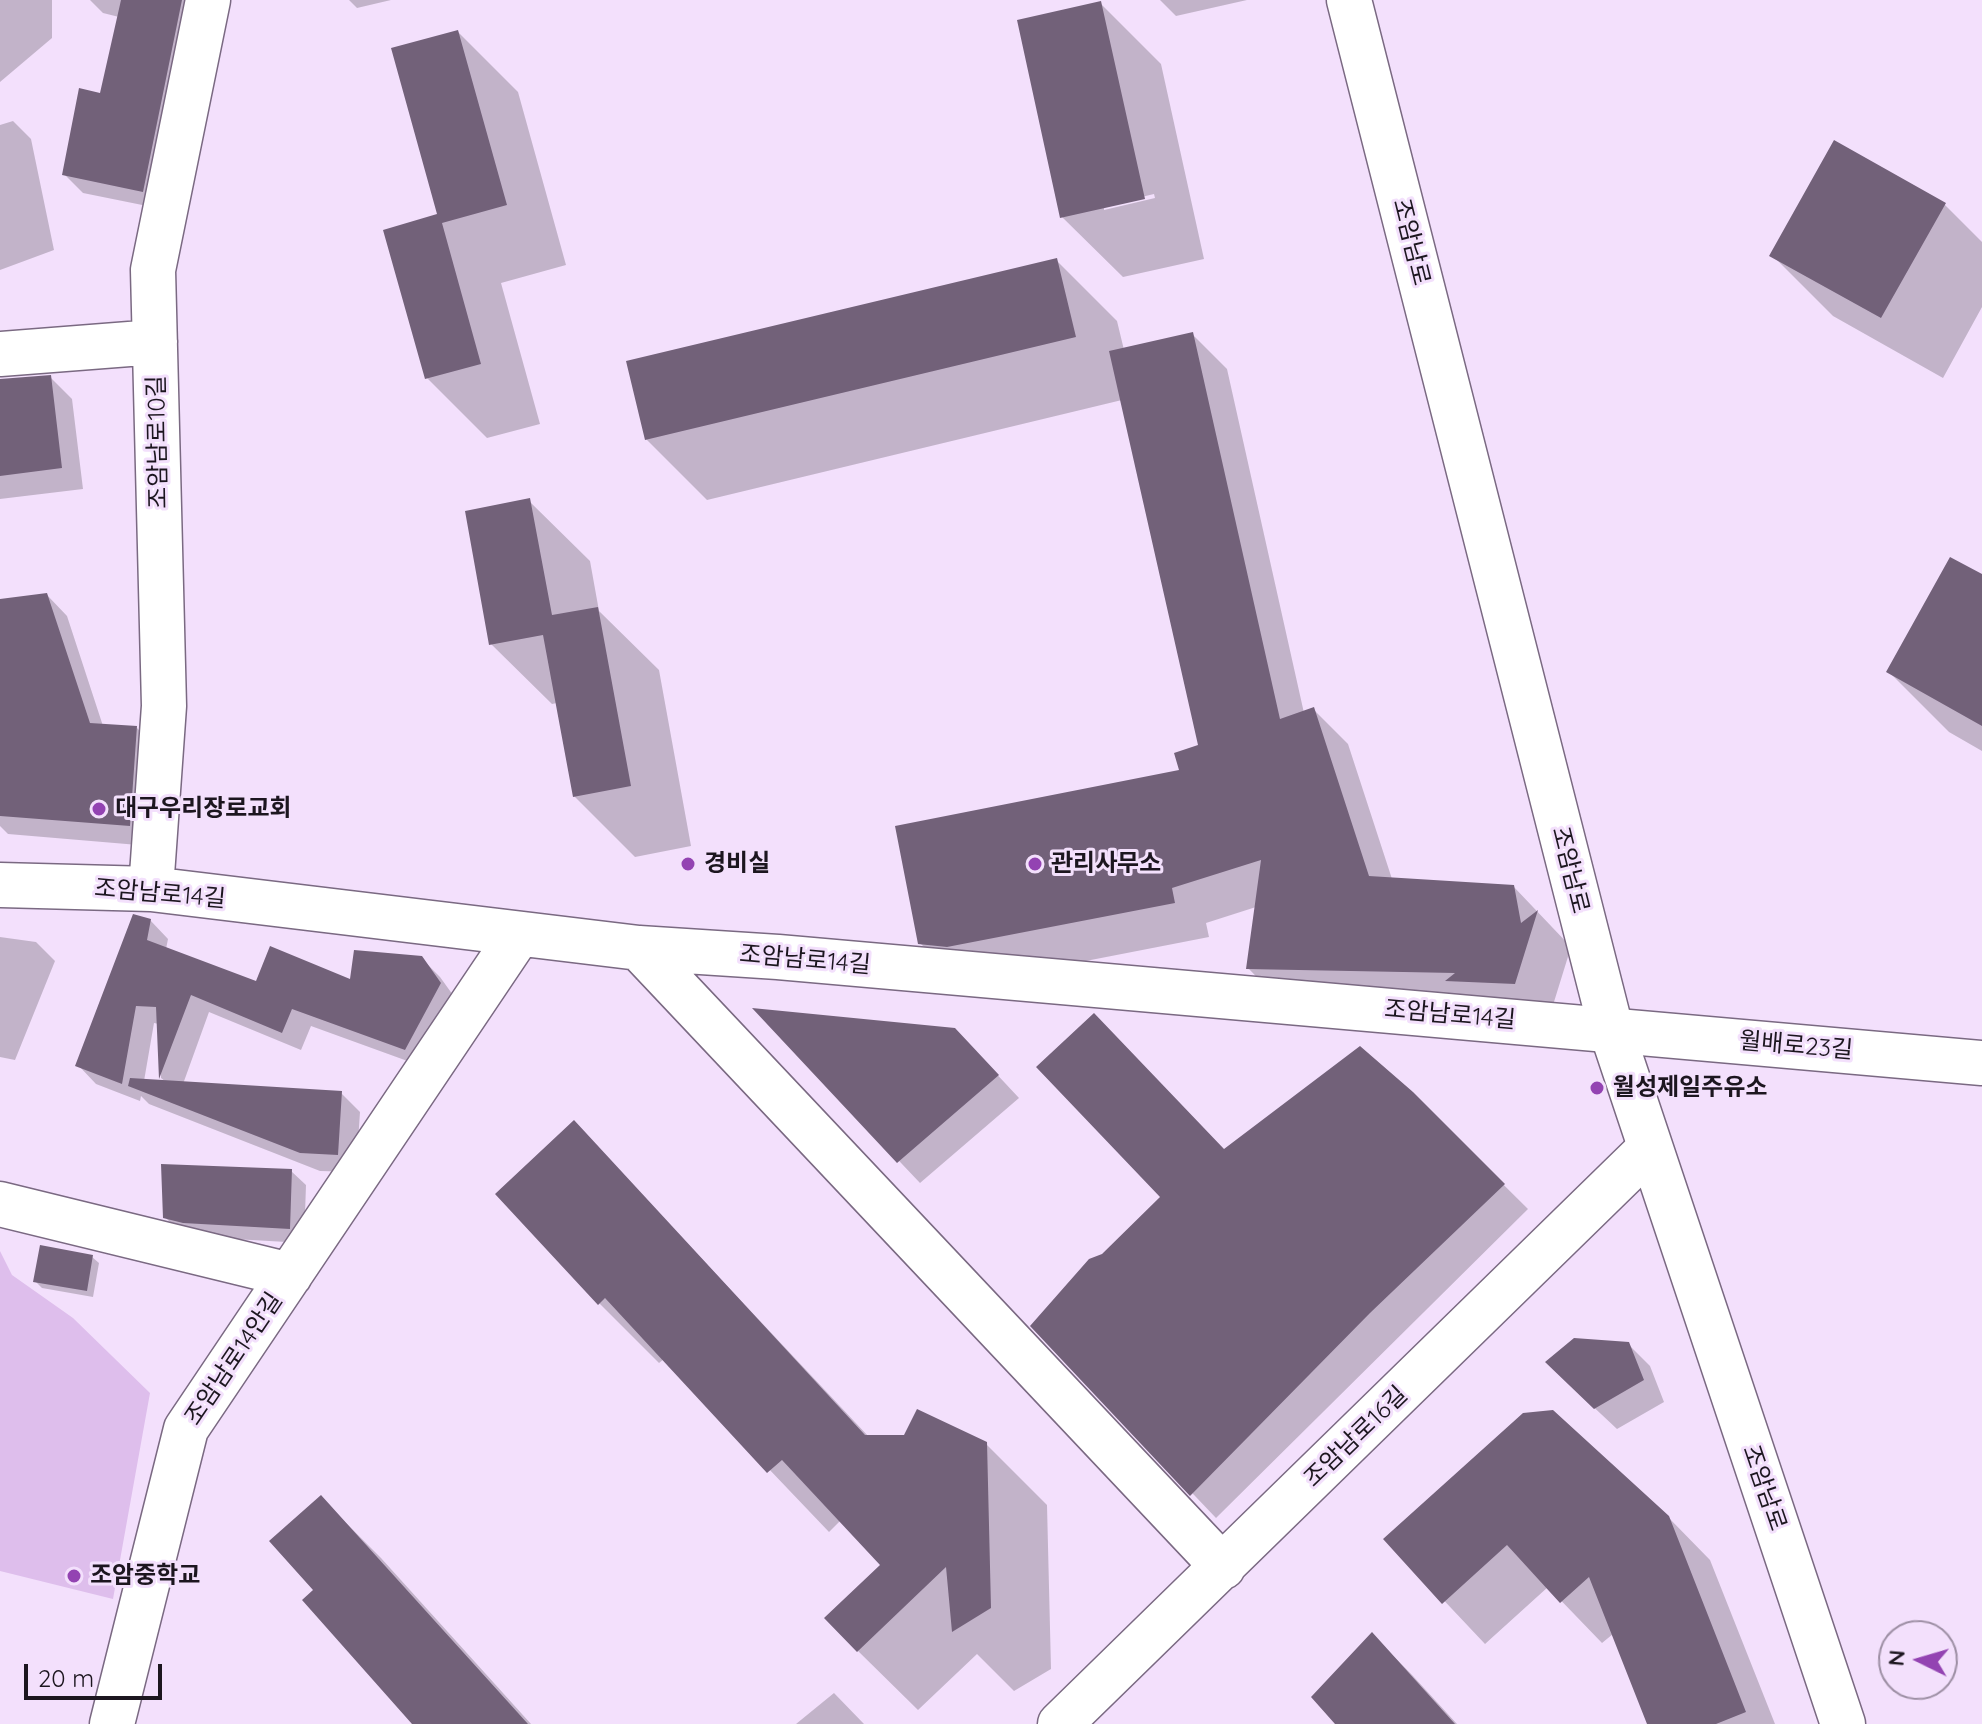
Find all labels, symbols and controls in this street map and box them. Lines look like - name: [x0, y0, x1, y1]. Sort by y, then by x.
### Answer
- street label: 조암남로: [1386, 196, 1436, 288]
- street label: 조암남로10길: [142, 375, 174, 509]
- place label: 대구우리장로교회: [115, 795, 292, 823]
- marker: 대구우리장로교회: [90, 800, 108, 818]
- street label: 조암남로: [1545, 824, 1595, 916]
- place label: 경비실: [704, 850, 770, 878]
- place label: 관리사무소: [1051, 850, 1161, 878]
- marker: 경비실: [679, 855, 697, 873]
- marker: 관리사무소: [1026, 855, 1044, 873]
- street label: 조암남로14길: [93, 874, 227, 914]
- street label: 조암남로14길: [738, 940, 872, 980]
- street label: 조암남로14길: [1383, 995, 1517, 1035]
- street label: 월배로23길: [1738, 1027, 1854, 1065]
- place label: 월성제일주유소: [1613, 1074, 1768, 1102]
- marker: 월성제일주유소: [1588, 1079, 1606, 1097]
- street label: 조암남로14안길: [179, 1287, 289, 1431]
- street label: 조암남로16길: [1298, 1381, 1414, 1493]
- street label: 조암남로: [1736, 1442, 1792, 1534]
- place label: 조암중학교: [90, 1562, 200, 1590]
- marker: 조암중학교: [65, 1567, 83, 1585]
- north arrow: [1878, 1620, 1958, 1700]
- scale bar: [28, 1648, 166, 1698]
- text: N: [1881, 1649, 1911, 1667]
- text: 20 m: [38, 1663, 94, 1693]

